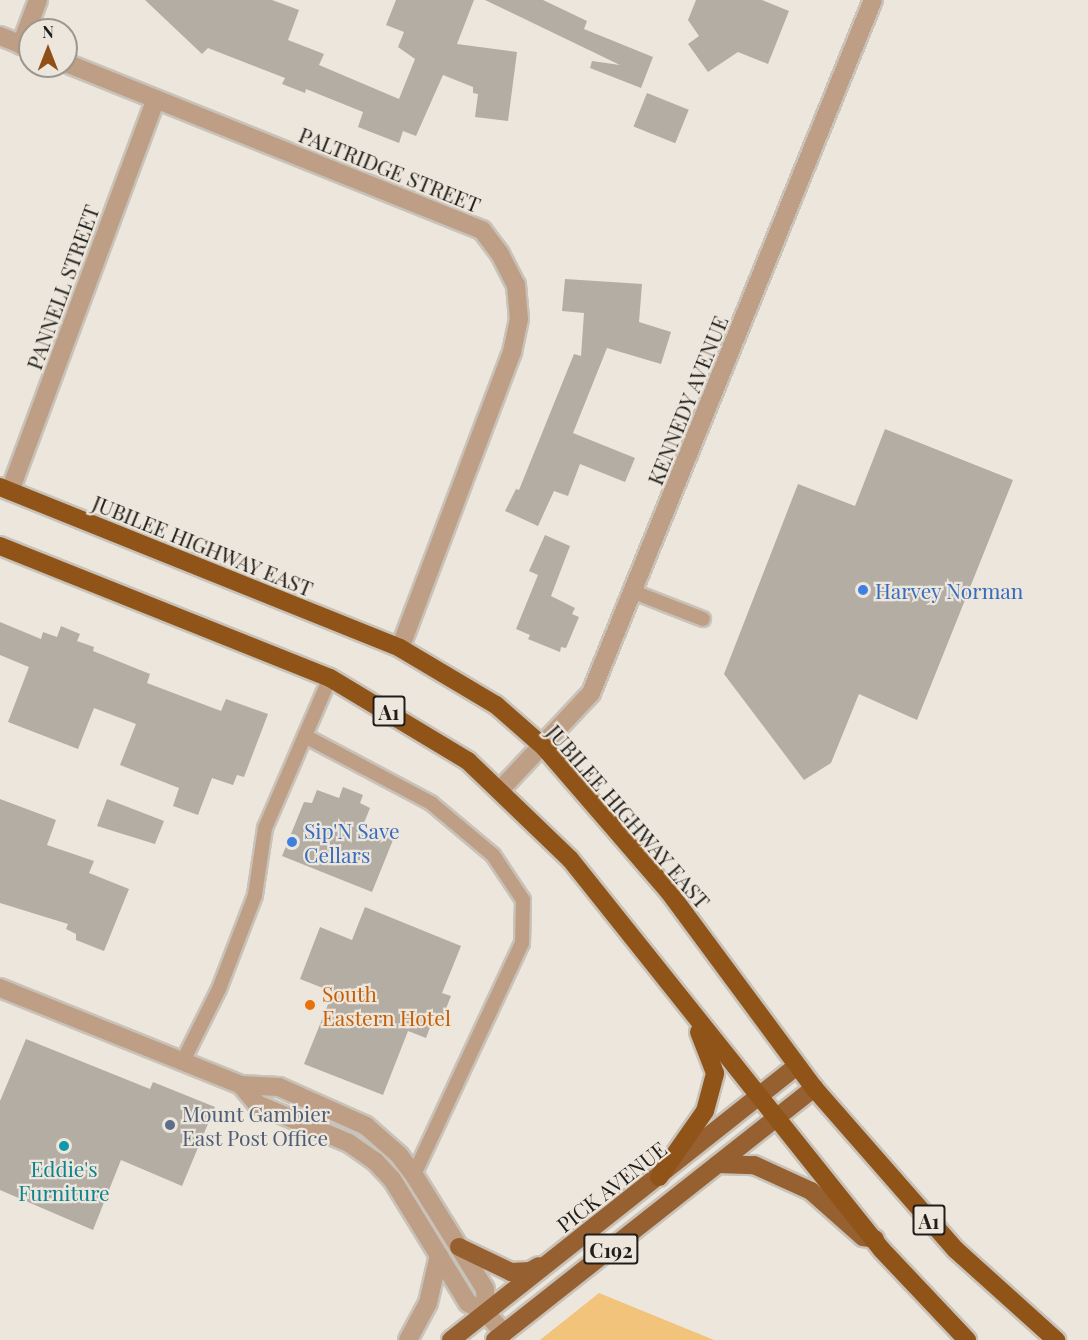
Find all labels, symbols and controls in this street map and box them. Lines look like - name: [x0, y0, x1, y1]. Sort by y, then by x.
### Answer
- north arrow: [18, 18, 78, 78]
- text: N: [42, 21, 54, 42]
- street label: PALTRIDGE STREET: [296, 121, 484, 217]
- street label: PANNELL STREET: [21, 201, 103, 373]
- street label: KENNEDY AVENUE: [641, 311, 733, 489]
- street label: JUBILEE HIGHWAY EAST: [89, 489, 317, 601]
- place label: Harvey Norman: [875, 577, 1024, 603]
- marker: Harvey Norman: [856, 583, 870, 597]
- road number: A1: [372, 694, 406, 728]
- street label: JUBILEE HIGHWAY EAST: [542, 719, 716, 913]
- place label: Sip'N Save Cellars: [304, 817, 400, 867]
- marker: Sip'N Save Cellars: [285, 835, 299, 849]
- place label: South Eastern Hotel: [322, 980, 451, 1030]
- marker: South Eastern Hotel: [303, 998, 317, 1012]
- place label: Mount Gambier East Post Office: [182, 1100, 331, 1150]
- marker: Mount Gambier East Post Office: [163, 1118, 177, 1132]
- street label: PICK AVENUE: [551, 1135, 671, 1237]
- marker: Eddie's Furniture: [57, 1139, 71, 1153]
- place label: Eddie's Furniture: [18, 1155, 110, 1205]
- road number: A1: [912, 1203, 946, 1237]
- road number: C192: [582, 1232, 640, 1266]

